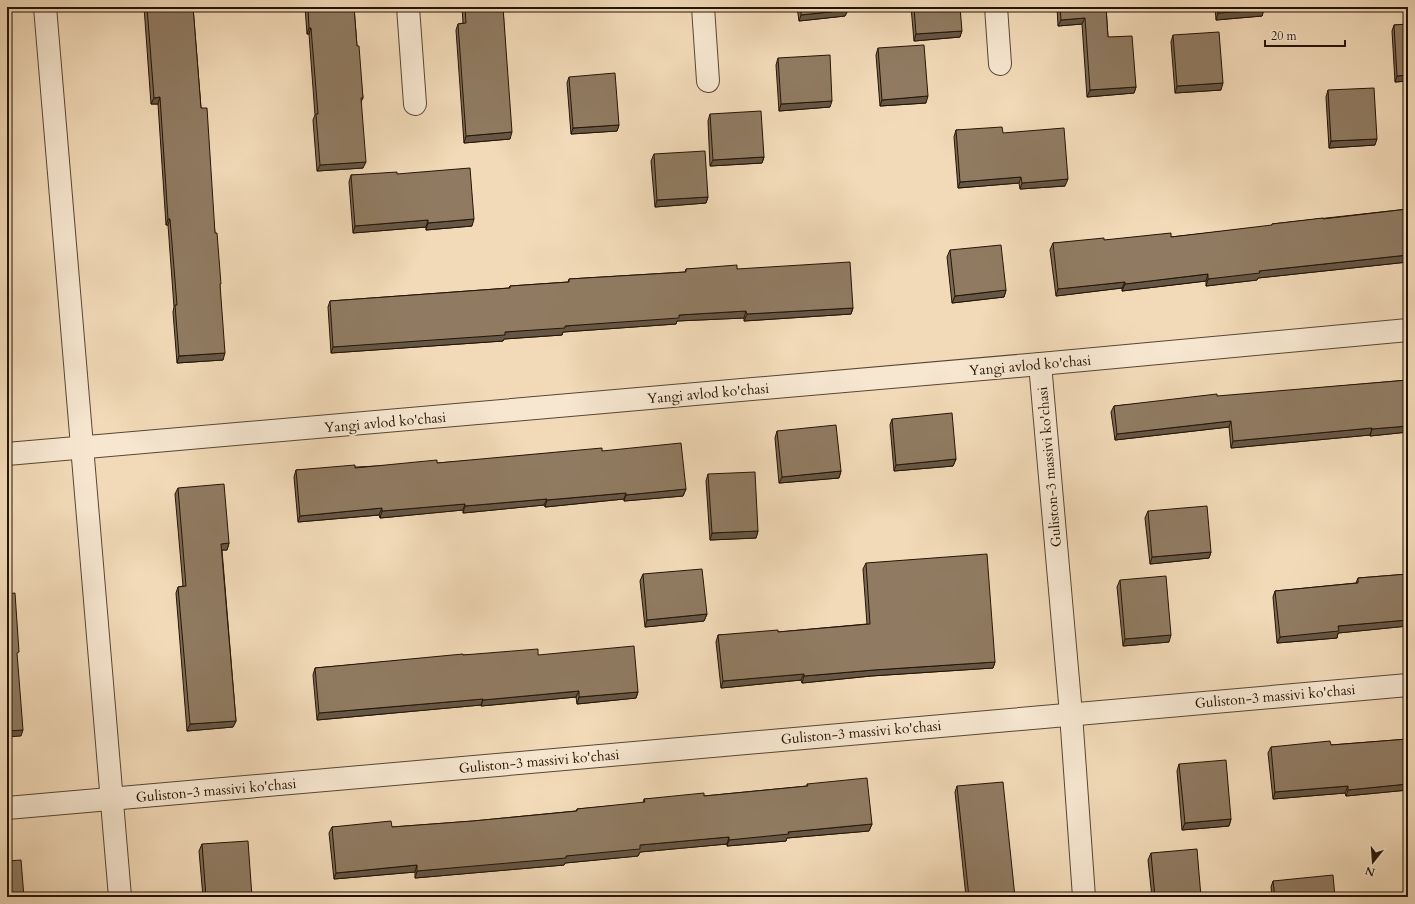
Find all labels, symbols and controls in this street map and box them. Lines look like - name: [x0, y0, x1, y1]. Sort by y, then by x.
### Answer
- scale bar: [1265, 22, 1345, 48]
- text: 20 m: [1271, 28, 1298, 44]
- street label: Yangi avlod ko'chasi: [968, 351, 1092, 380]
- street label: Yangi avlod ko'chasi: [646, 379, 770, 408]
- street label: Guliston-3 massivi ko'chasi: [1033, 386, 1066, 548]
- street label: Yangi avlod ko'chasi: [323, 408, 447, 437]
- street label: Guliston-3 massivi ko'chasi: [1194, 680, 1356, 713]
- street label: Guliston-3 massivi ko'chasi: [780, 716, 942, 749]
- street label: Guliston-3 massivi ko'chasi: [458, 745, 620, 778]
- street label: Guliston-3 massivi ko'chasi: [135, 774, 297, 807]
- north arrow: [1353, 842, 1393, 882]
- text: N: [1363, 862, 1377, 880]

